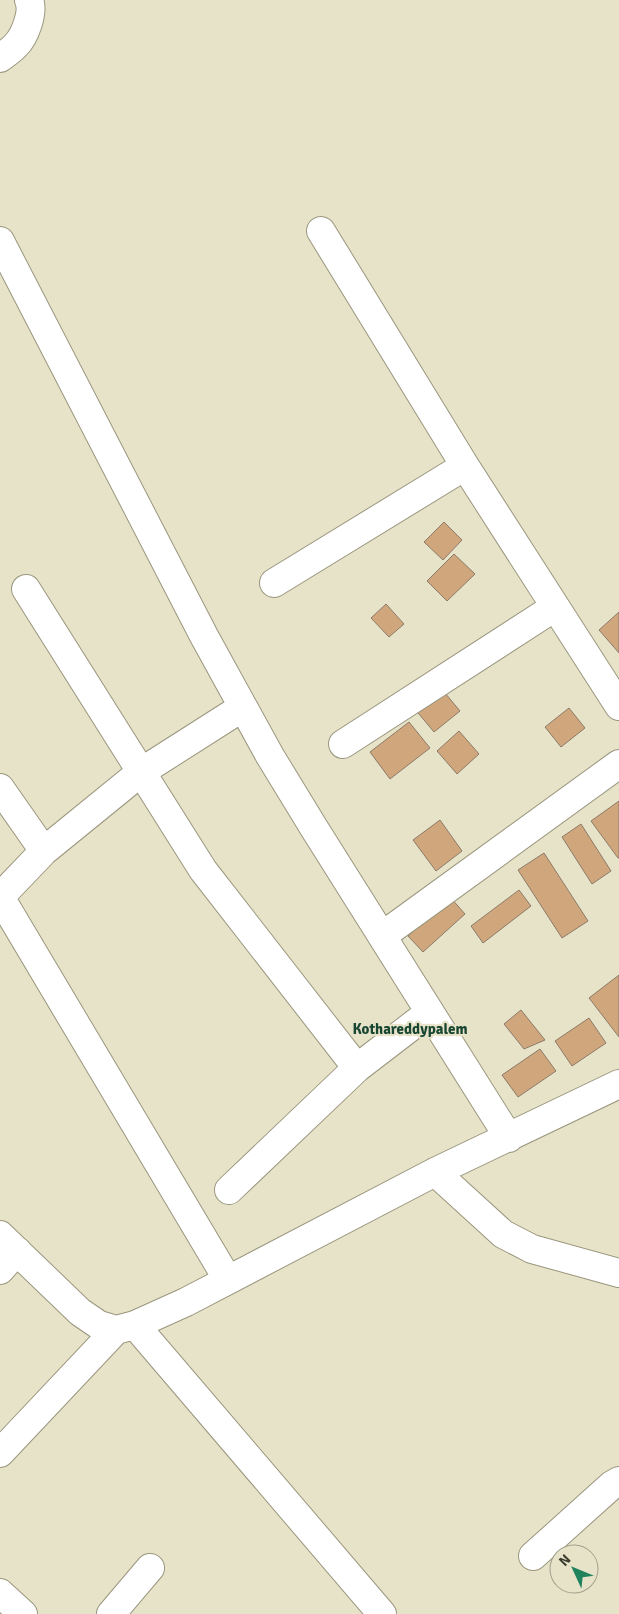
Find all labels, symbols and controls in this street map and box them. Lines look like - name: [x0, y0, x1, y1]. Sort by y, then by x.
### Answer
- district label: Kothareddypalem: [352, 1020, 468, 1038]
- north arrow: [549, 1544, 599, 1594]
- text: N: [556, 1551, 575, 1570]

